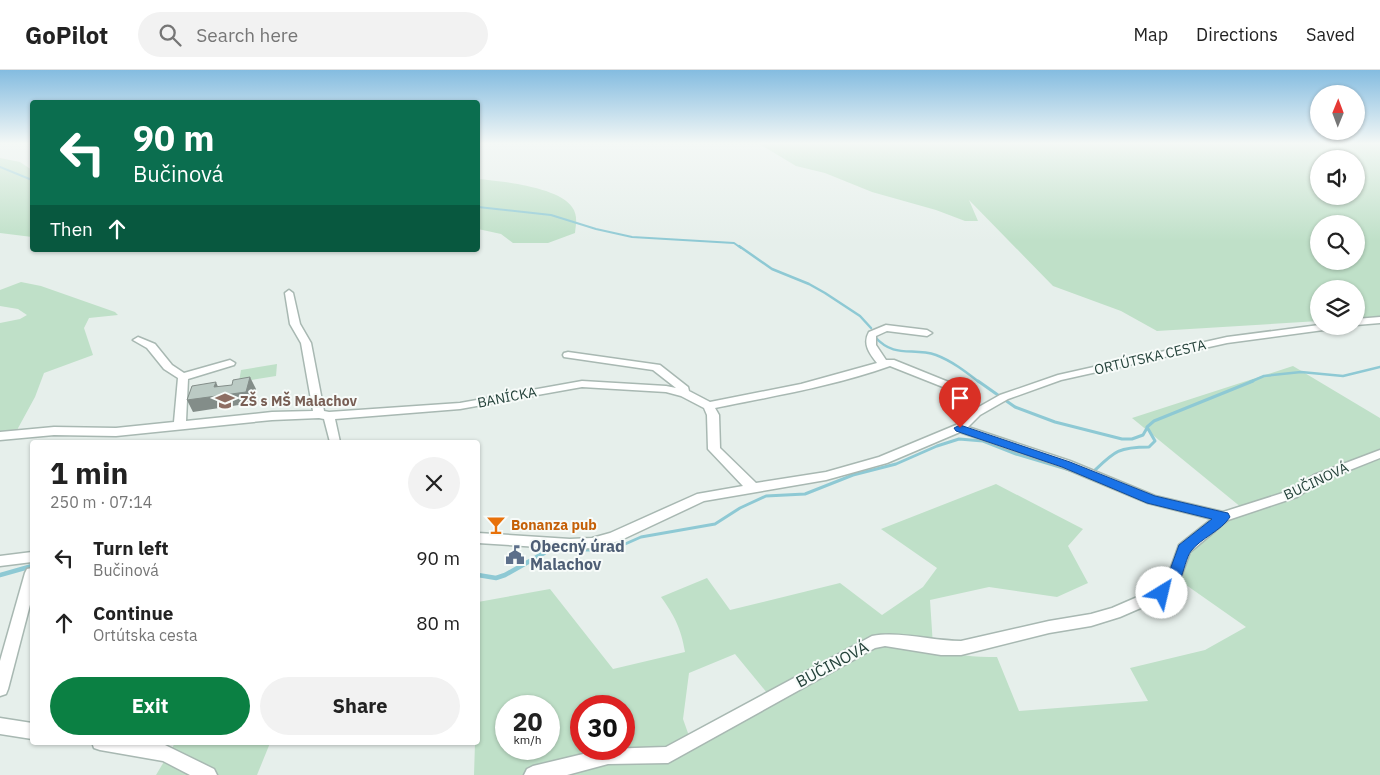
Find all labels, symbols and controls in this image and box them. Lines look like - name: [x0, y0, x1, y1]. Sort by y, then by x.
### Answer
- search box: [138, 12, 488, 57]
- text: GoPilot: [25, 19, 108, 51]
- icon: search: [156, 21, 184, 49]
- text: Search here: [196, 23, 298, 47]
- text: Map: [1133, 23, 1168, 46]
- text: Directions: [1196, 23, 1278, 46]
- text: Saved: [1306, 23, 1355, 46]
- north arrow: [1310, 85, 1365, 140]
- map controls: [1310, 85, 1365, 335]
- text: 90 m: [133, 115, 215, 161]
- icon: left: [50, 120, 115, 185]
- button: sound: [1310, 150, 1365, 205]
- text: Bučinová: [133, 159, 223, 188]
- icon: ahead: [103, 215, 131, 243]
- button: search: [1310, 215, 1365, 270]
- text: Then: [50, 217, 93, 241]
- button: layers: [1310, 280, 1365, 335]
- street label: ORTÚTSKA CESTA: [1092, 334, 1208, 379]
- pin: [939, 377, 981, 428]
- street label: BANÍCKA: [476, 381, 538, 412]
- icon: arrive: [946, 384, 974, 412]
- school or university icon: ZŠ s MŠ Malachov: [214, 390, 236, 412]
- place label: ZŠ s MŠ Malachov: [240, 391, 357, 410]
- text: 1 min: [50, 453, 128, 492]
- button: close: [408, 457, 460, 509]
- street label: BUČINOVÁ: [1280, 457, 1351, 504]
- text: 250 m · 07:14: [50, 492, 152, 512]
- bar icon: Bonanza pub: [485, 514, 507, 536]
- place label: Bonanza pub: [511, 516, 597, 534]
- text: Turn left: [93, 536, 169, 560]
- place label: Obecný úrad Malachov: [530, 536, 625, 574]
- icon: left: [50, 544, 78, 572]
- public building icon: Obecný úrad Malachov: [504, 544, 526, 566]
- text: 90 m: [416, 546, 460, 570]
- text: Bučinová: [93, 560, 159, 580]
- position arrow: [1135, 566, 1187, 618]
- text: Continue: [93, 601, 173, 625]
- icon: ahead: [50, 609, 78, 637]
- text: 80 m: [416, 611, 460, 635]
- text: Ortútska cesta: [93, 625, 198, 645]
- street label: BUČINOVÁ: [792, 636, 872, 691]
- button: Exit: [50, 677, 250, 735]
- button: Share: [260, 677, 460, 735]
- speed limit sign: 30: [570, 695, 635, 760]
- text: 20: [512, 705, 543, 738]
- text: km/h: [513, 732, 542, 747]

